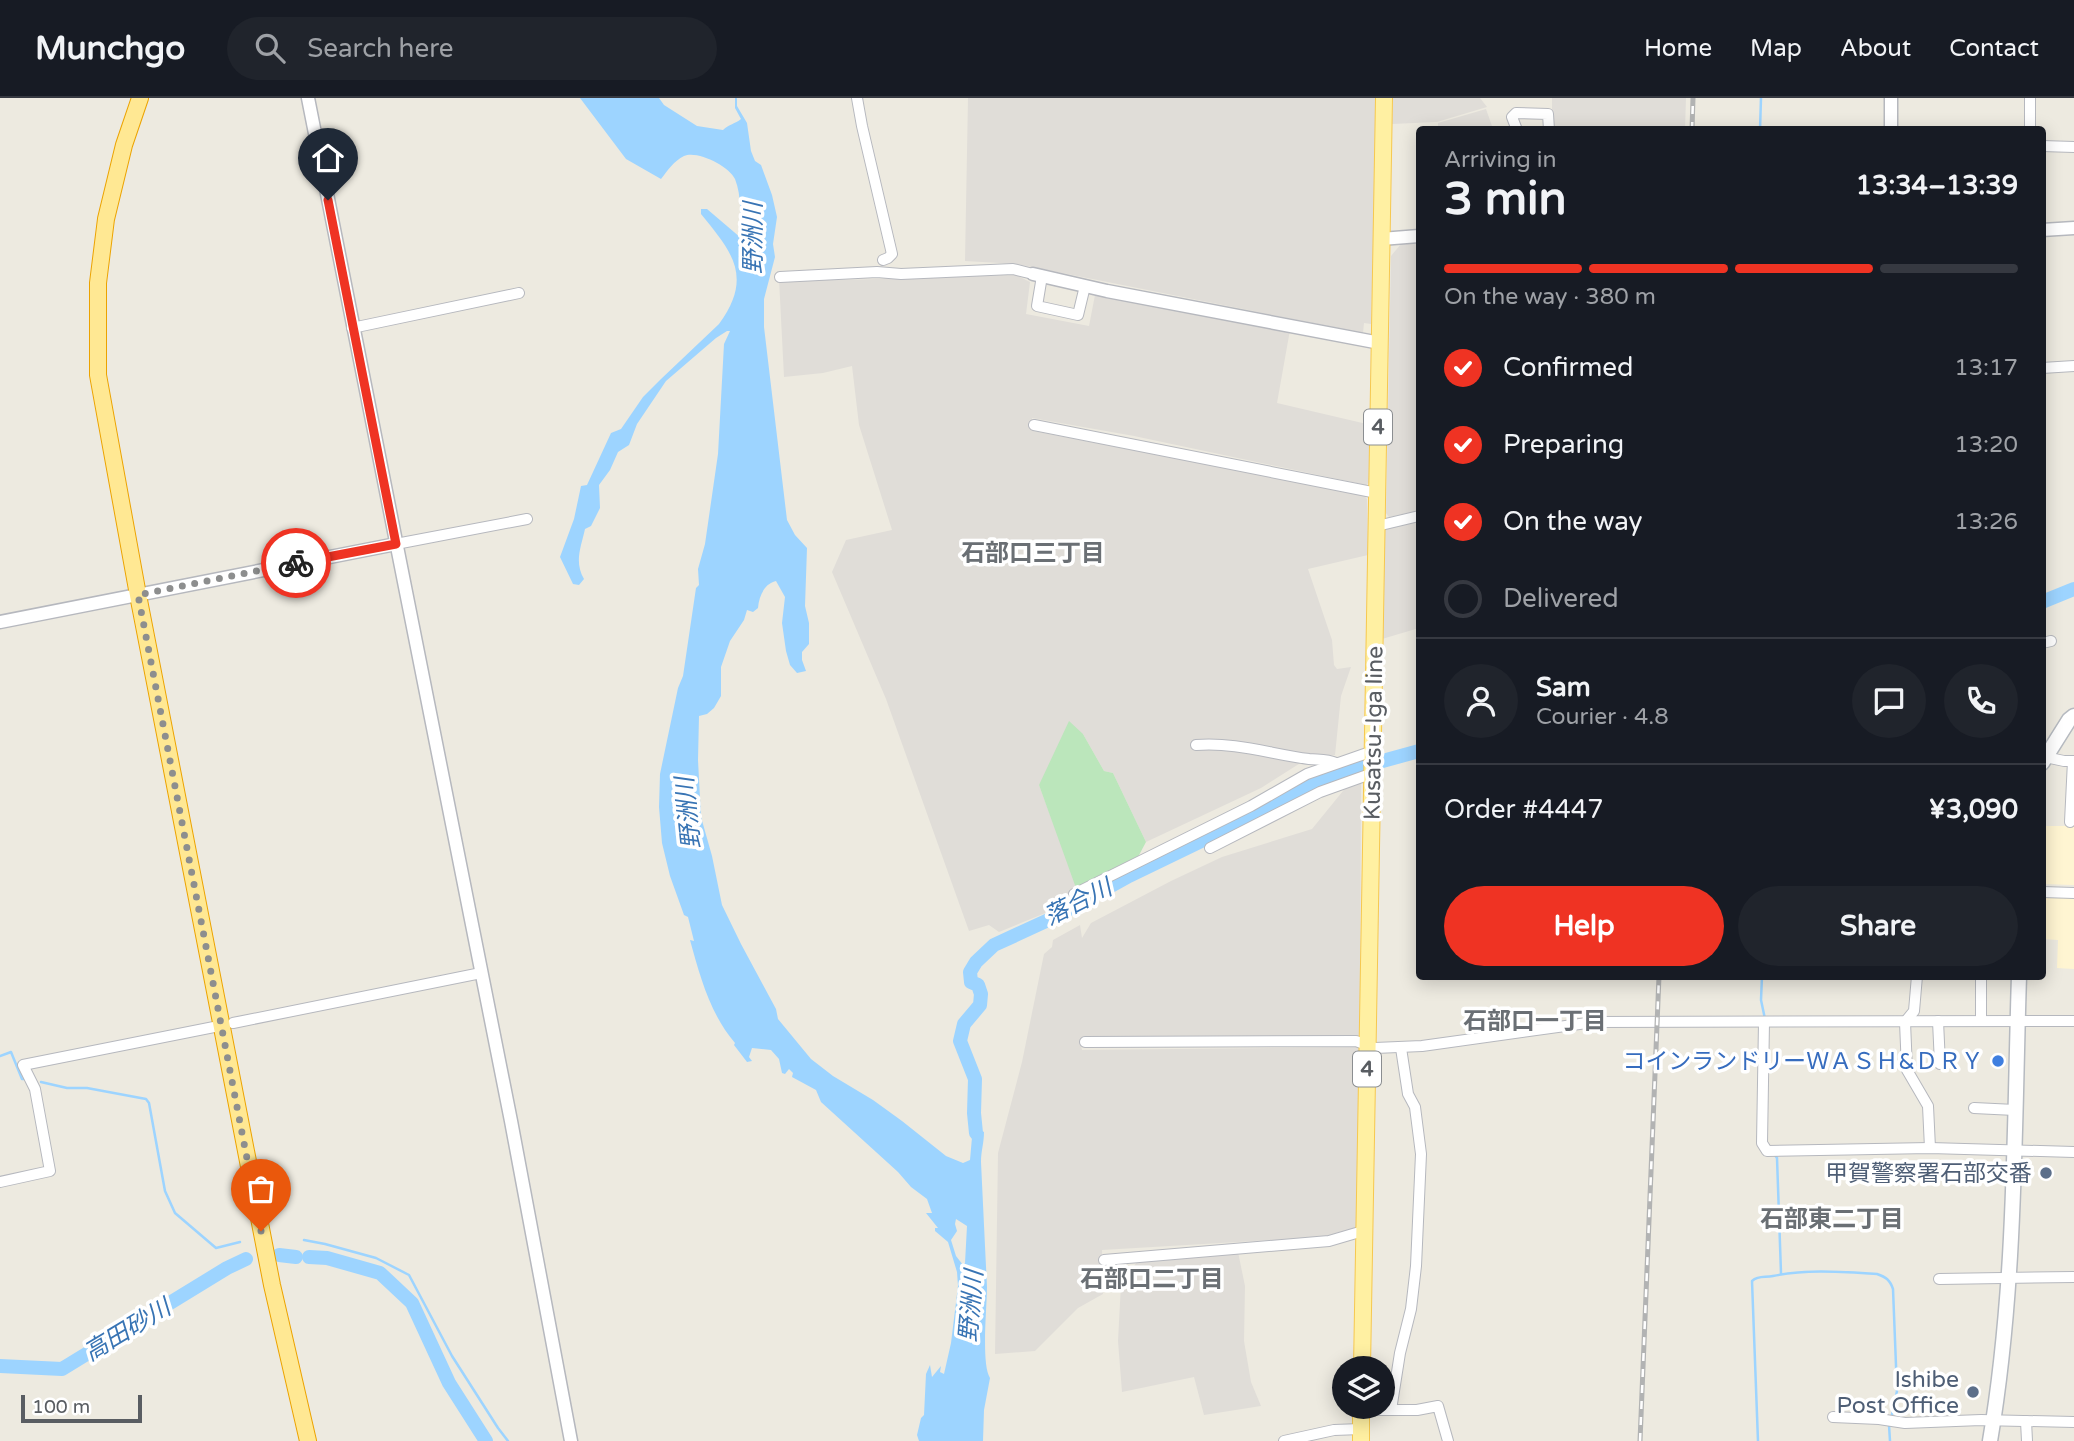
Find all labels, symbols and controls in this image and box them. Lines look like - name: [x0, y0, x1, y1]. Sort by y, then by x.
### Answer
- search box: [227, 17, 717, 80]
- text: Munchgo: [35, 29, 185, 68]
- icon: search: [251, 29, 289, 67]
- text: Search here: [307, 33, 453, 64]
- text: Home: [1644, 34, 1712, 63]
- text: Map: [1750, 34, 1802, 63]
- text: About: [1840, 34, 1911, 63]
- text: Contact: [1949, 34, 2039, 63]
- pin: [298, 128, 358, 200]
- icon: home: [309, 139, 347, 177]
- text: Arriving in: [1444, 146, 1557, 174]
- text: 13:34–13:39: [1856, 170, 2018, 201]
- text: 3 min: [1444, 172, 1567, 227]
- water label: 野洲川: [739, 199, 768, 274]
- text: On the way · 380 m: [1444, 283, 1656, 311]
- icon: check: [1444, 349, 1482, 387]
- text: Confirmed: [1503, 352, 1633, 383]
- text: 13:17: [1954, 354, 2018, 382]
- road number: 4: [1364, 410, 1392, 444]
- icon: check: [1444, 426, 1482, 464]
- text: Preparing: [1503, 429, 1624, 460]
- text: 13:20: [1954, 431, 2018, 459]
- icon: check: [1444, 503, 1482, 541]
- text: On the way: [1503, 506, 1643, 537]
- text: 13:26: [1954, 508, 2018, 536]
- courier: [261, 528, 331, 598]
- district label: 石部口三丁目: [961, 539, 1105, 568]
- icon: bike: [277, 544, 315, 582]
- text: Delivered: [1503, 583, 1619, 614]
- street label: Kusatsu-Iga line: [1358, 646, 1390, 820]
- button: person: [1444, 664, 1518, 738]
- button: chat: [1852, 664, 1926, 738]
- button: phone: [1944, 664, 2018, 738]
- text: Sam: [1536, 672, 1591, 703]
- text: Courier · 4.8: [1536, 703, 1669, 731]
- water label: 野洲川: [670, 773, 707, 850]
- text: Order #4447: [1444, 794, 1604, 825]
- text: ¥3,090: [1929, 794, 2018, 825]
- water label: 落合川: [1040, 872, 1120, 932]
- button: Help: [1444, 886, 1724, 966]
- button: Share: [1738, 886, 2018, 966]
- district label: 石部口一丁目: [1463, 1007, 1607, 1036]
- place label: コインランドリーＷＡＳＨ&ＤＲＹ: [1622, 1048, 1984, 1076]
- road number: 4: [1353, 1052, 1381, 1086]
- marker: コインランドリーＷＡＳＨ&ＤＲＹ: [1990, 1053, 2006, 1069]
- pin: [231, 1159, 291, 1231]
- place label: 甲賀警察署石部交番: [1825, 1160, 2032, 1188]
- marker: 甲賀警察署石部交番: [2038, 1165, 2054, 1181]
- icon: bag: [242, 1170, 280, 1208]
- district label: 石部東二丁目: [1760, 1205, 1904, 1234]
- district label: 石部口二丁目: [1080, 1265, 1224, 1294]
- water label: 野洲川: [954, 1266, 989, 1343]
- water label: 高田砂川: [79, 1292, 178, 1368]
- map controls: [1332, 1356, 1395, 1419]
- button: layers: [1332, 1356, 1395, 1419]
- place label: Ishibe Post Office: [1837, 1366, 1959, 1420]
- marker: Ishibe Post Office: [1965, 1384, 1981, 1400]
- scale bar: [21, 1392, 142, 1424]
- text: 100 m: [32, 1396, 90, 1418]

